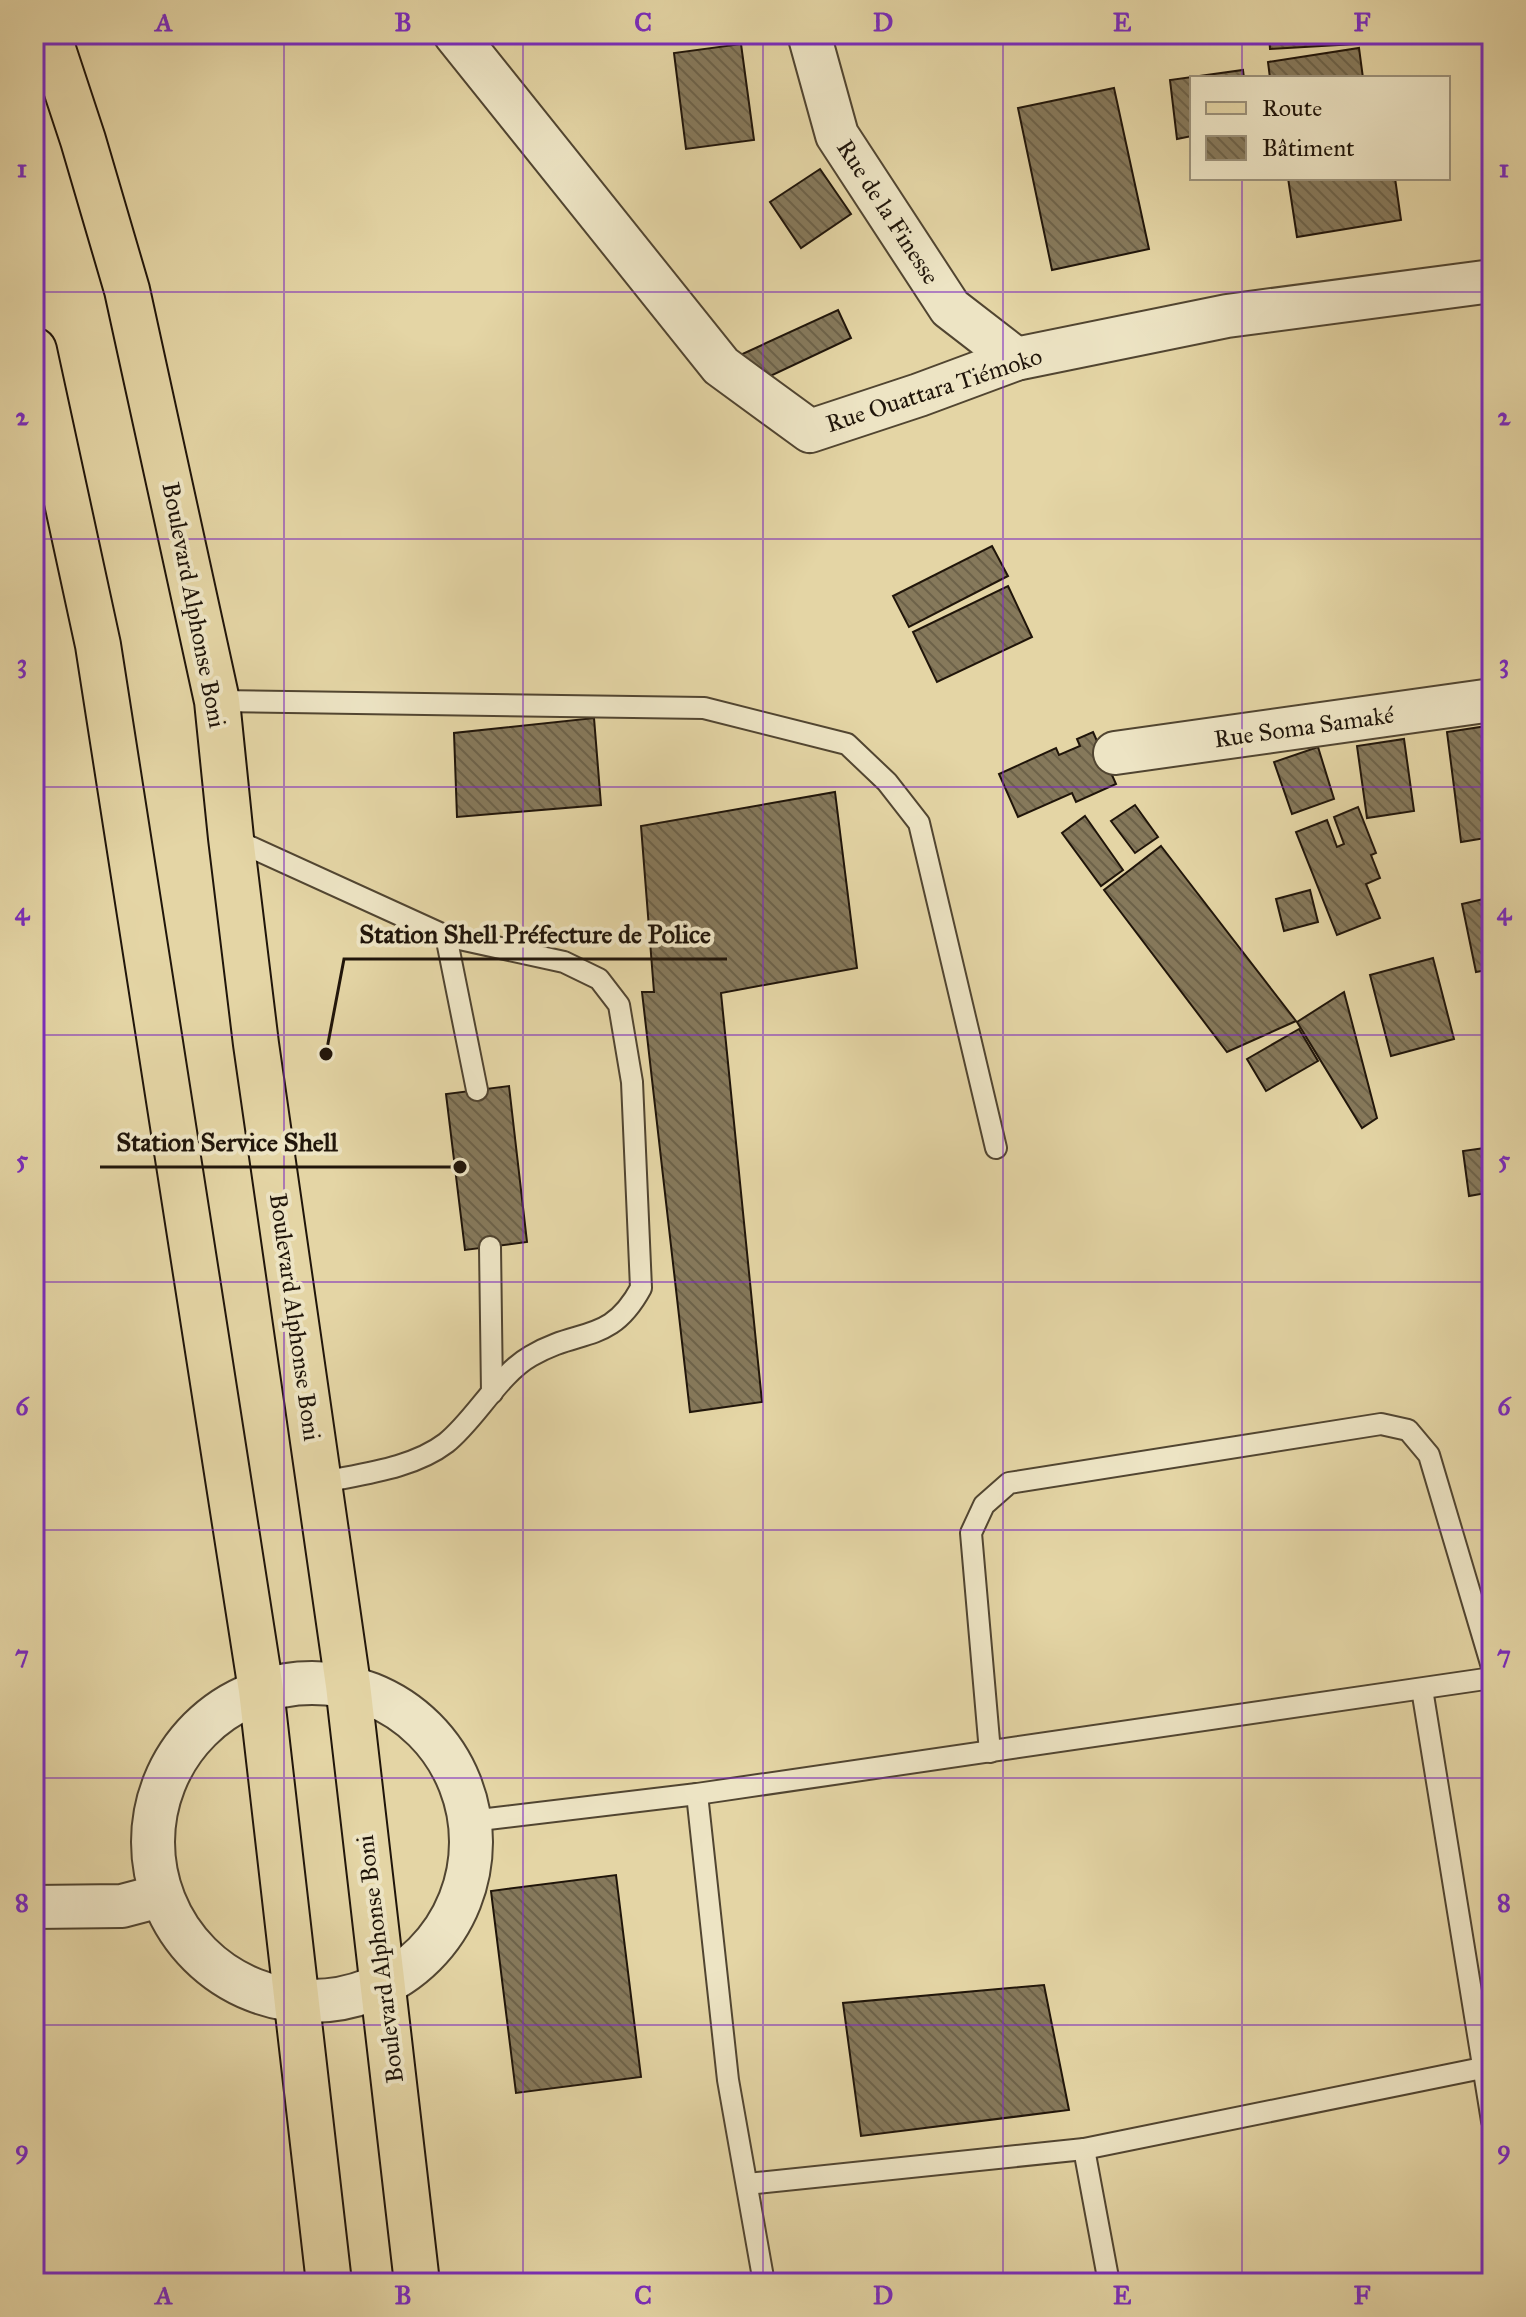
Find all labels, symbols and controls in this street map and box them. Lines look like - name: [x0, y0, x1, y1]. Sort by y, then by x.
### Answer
- text: A: [153, 6, 173, 38]
- text: B: [394, 6, 412, 38]
- text: C: [634, 6, 652, 38]
- text: D: [873, 6, 893, 38]
- text: E: [1113, 6, 1132, 38]
- text: F: [1354, 6, 1371, 38]
- legend: [1190, 76, 1450, 180]
- text: Route: [1262, 93, 1322, 123]
- text: Bâtiment: [1262, 133, 1355, 163]
- street label: Rue de la Finesse: [830, 134, 946, 290]
- text: 1: [17, 152, 27, 184]
- text: 1: [1499, 152, 1509, 184]
- street label: Rue Ouattara Tiémoko: [822, 341, 1046, 439]
- text: 2: [16, 400, 30, 432]
- text: 2: [1498, 400, 1512, 432]
- street label: Boulevard Alphonse Boni: [155, 480, 233, 731]
- text: 3: [17, 647, 27, 679]
- text: 3: [1499, 647, 1509, 679]
- street label: Rue Soma Samaké: [1212, 700, 1396, 754]
- text: 4: [15, 895, 31, 927]
- text: 4: [1497, 895, 1513, 927]
- callout: Station Shell Préfecture de Police: [344, 909, 727, 959]
- text: Station Shell Préfecture de Police: [359, 918, 711, 950]
- callout: Station Service Shell: [100, 1117, 353, 1167]
- text: Station Service Shell: [116, 1126, 339, 1158]
- text: 5: [16, 1143, 29, 1175]
- text: 5: [1498, 1143, 1511, 1175]
- street label: Boulevard Alphonse Boni: [263, 1191, 327, 1443]
- text: 6: [15, 1390, 30, 1422]
- text: 6: [1497, 1390, 1512, 1422]
- text: 7: [15, 1638, 29, 1670]
- text: 7: [1497, 1638, 1511, 1670]
- street label: Boulevard Alphonse Boni: [350, 1833, 410, 2085]
- text: 8: [15, 1886, 29, 1918]
- text: 8: [1497, 1886, 1511, 1918]
- text: 9: [15, 2133, 29, 2165]
- text: 9: [1497, 2133, 1511, 2165]
- text: A: [153, 2279, 173, 2311]
- text: B: [394, 2279, 412, 2311]
- text: C: [634, 2279, 652, 2311]
- text: D: [873, 2279, 893, 2311]
- text: E: [1113, 2279, 1132, 2311]
- text: F: [1354, 2279, 1371, 2311]

